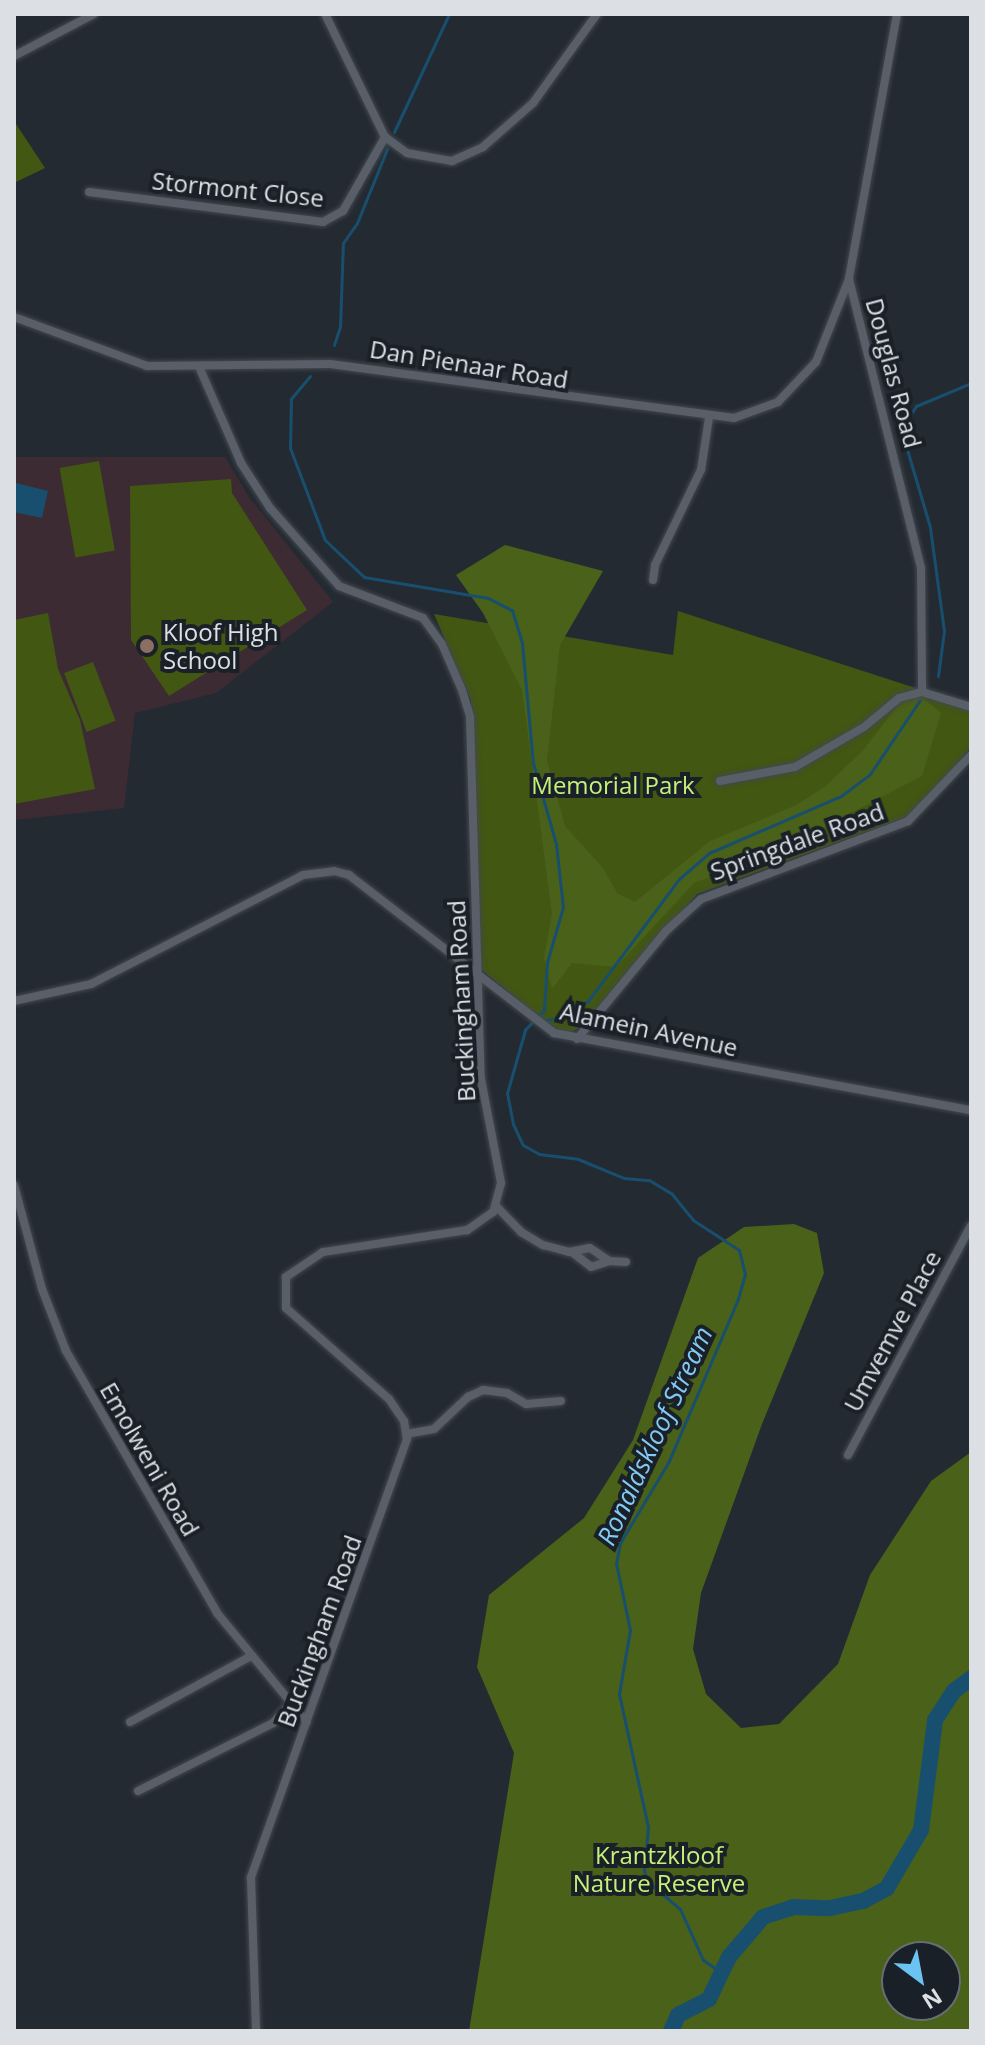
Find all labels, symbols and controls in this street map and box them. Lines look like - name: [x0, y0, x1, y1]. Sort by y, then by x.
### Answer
- street label: Stormont Close: [151, 166, 325, 212]
- street label: Douglas Road: [860, 295, 928, 451]
- street label: Dan Pienaar Road: [368, 334, 570, 394]
- place label: Kloof High School: [163, 618, 278, 674]
- marker: Kloof High School: [138, 637, 156, 655]
- park label: Memorial Park: [531, 771, 695, 799]
- street label: Springdale Road: [706, 796, 888, 886]
- street label: Buckingham Road: [441, 899, 481, 1103]
- street label: Alamein Avenue: [558, 996, 740, 1062]
- street label: Umvemve Place: [838, 1246, 946, 1416]
- water label: Ronaldskloof Stream: [591, 1322, 719, 1550]
- street label: Emolweni Road: [94, 1377, 206, 1541]
- street label: Buckingham Road: [271, 1531, 367, 1731]
- park label: Krantzkloof Nature Reserve: [573, 1841, 745, 1897]
- north arrow: [881, 1941, 961, 2021]
- text: N: [917, 1982, 948, 2017]

